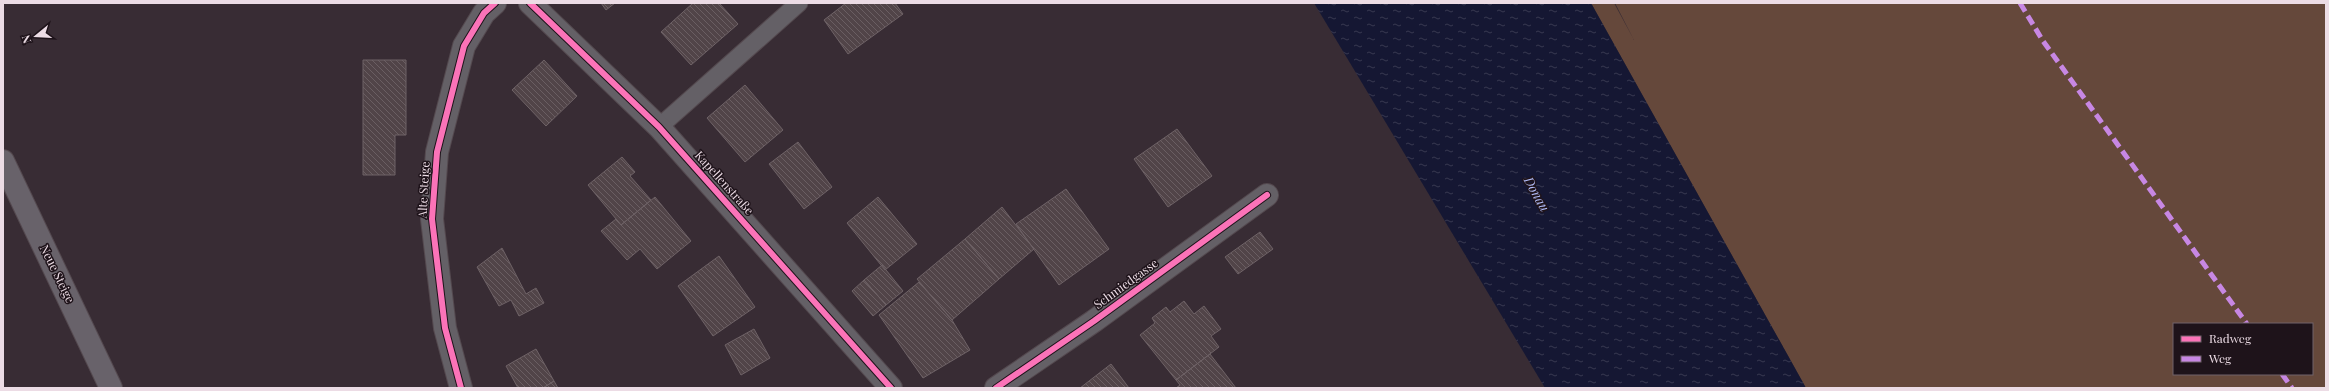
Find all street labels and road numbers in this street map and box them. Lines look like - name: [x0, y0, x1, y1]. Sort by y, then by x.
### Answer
- street label: Kapellenstraße: [692, 147, 758, 218]
- street label: Alte Steige: [413, 161, 432, 220]
- street label: Neue Steige: [37, 242, 79, 305]
- street label: Schmiedgasse: [1090, 255, 1161, 312]

